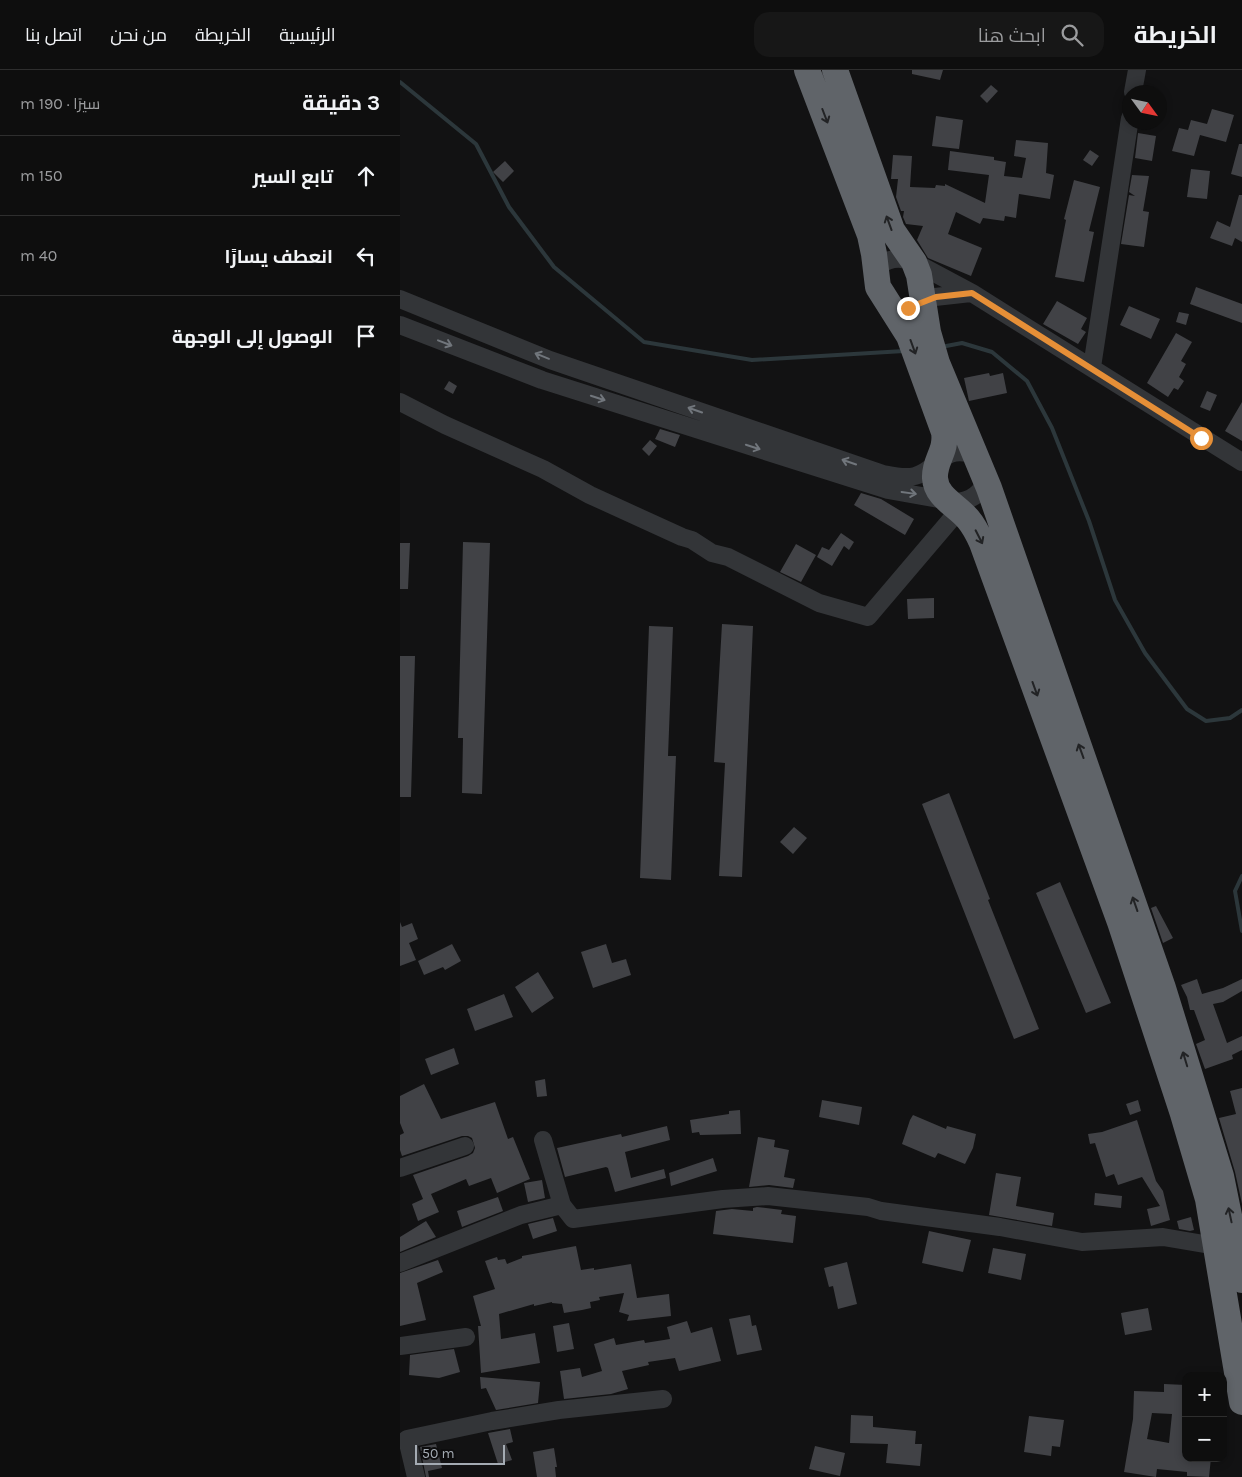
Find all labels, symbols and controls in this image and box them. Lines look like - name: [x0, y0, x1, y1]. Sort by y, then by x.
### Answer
- search box: [754, 12, 1104, 57]
- icon: search: [1058, 21, 1086, 49]
- text: الخريطة: [1134, 21, 1217, 49]
- text: اتصل بنا: [25, 24, 82, 46]
- text: من نحن: [110, 24, 167, 46]
- text: الخريطة: [195, 24, 251, 46]
- text: الرئيسية: [279, 24, 336, 46]
- text: ابحث هنا: [978, 25, 1046, 47]
- north arrow: [1122, 85, 1167, 130]
- text: 3 دقيقة: [302, 91, 380, 115]
- text: سيرًا · 190 m: [20, 94, 100, 113]
- one-way arrow: [821, 108, 830, 123]
- icon: ahead: [352, 162, 380, 190]
- text: 150 m: [20, 166, 63, 185]
- text: تابع السير: [253, 166, 333, 188]
- one-way arrow: [884, 216, 893, 231]
- icon: left: [352, 242, 380, 270]
- text: 40 m: [20, 246, 57, 265]
- text: انعطف يسارًا: [225, 246, 333, 268]
- route end: [897, 297, 920, 320]
- icon: arrive: [352, 322, 380, 350]
- text: الوصول إلى الوجهة: [172, 326, 333, 348]
- one-way arrow: [909, 338, 918, 354]
- one-way arrow: [437, 339, 453, 348]
- one-way arrow: [534, 351, 549, 360]
- one-way arrow: [590, 394, 606, 403]
- one-way arrow: [687, 404, 703, 414]
- route start: [1190, 427, 1213, 450]
- one-way arrow: [745, 443, 761, 453]
- one-way arrow: [842, 457, 857, 466]
- one-way arrow: [900, 489, 916, 499]
- one-way arrow: [974, 529, 984, 544]
- one-way arrow: [1031, 681, 1040, 696]
- one-way arrow: [1076, 743, 1085, 759]
- one-way arrow: [1129, 896, 1139, 912]
- one-way arrow: [1180, 1051, 1189, 1067]
- one-way arrow: [1224, 1207, 1234, 1223]
- map controls: [1182, 1372, 1227, 1462]
- button: +: [1182, 1372, 1227, 1417]
- button: −: [1182, 1417, 1227, 1462]
- scale bar: [415, 1442, 505, 1465]
- text: 50 m: [422, 1445, 455, 1462]

